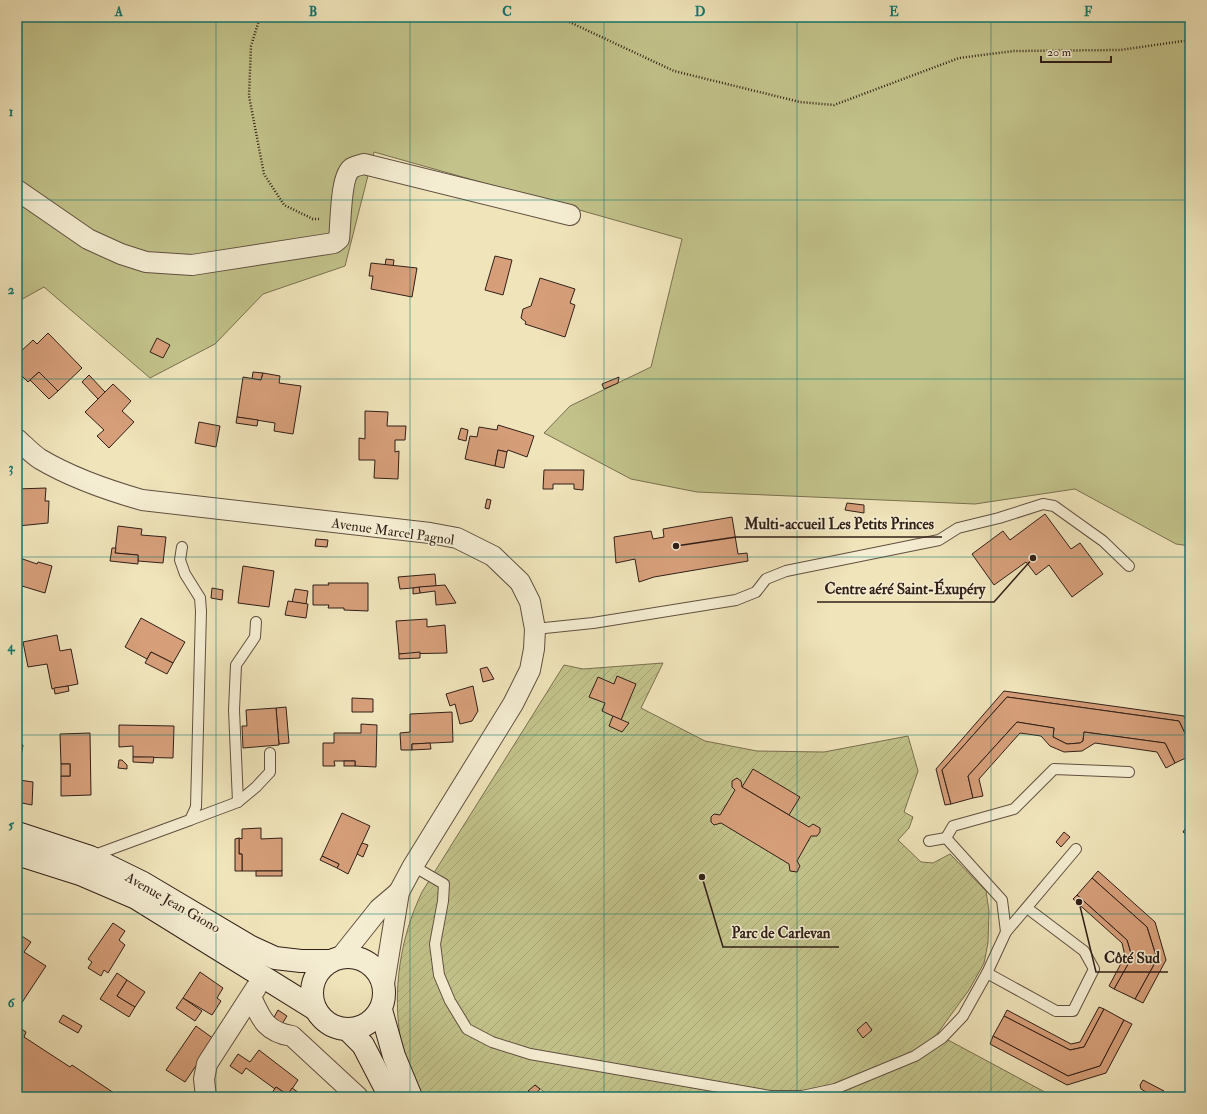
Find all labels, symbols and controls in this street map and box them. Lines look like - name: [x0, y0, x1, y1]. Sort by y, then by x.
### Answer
- text: A: [114, 4, 124, 20]
- text: B: [309, 4, 317, 20]
- text: C: [502, 4, 512, 20]
- text: D: [695, 4, 706, 20]
- text: E: [889, 4, 899, 20]
- text: F: [1084, 4, 1093, 20]
- scale bar: [1041, 38, 1111, 64]
- text: 20 m: [1047, 45, 1072, 60]
- text: 1: [9, 104, 14, 120]
- text: 2: [8, 282, 15, 298]
- text: 3: [9, 460, 14, 476]
- callout: Multi-accueil Les Petits Princes: [736, 510, 942, 537]
- street label: Avenue Marcel Pagnol: [329, 514, 456, 549]
- text: Multi-accueil Les Petits Princes: [743, 515, 934, 534]
- callout: Centre aéré Saint-Éxupéry: [817, 575, 994, 602]
- text: Centre aéré Saint-Éxupéry: [825, 578, 987, 600]
- text: 4: [6, 639, 15, 655]
- text: 5: [8, 817, 14, 833]
- street label: Avenue Jean Giono: [121, 868, 223, 937]
- callout: Parc de Carlevan: [723, 920, 839, 947]
- text: Parc de Carlevan: [731, 924, 831, 943]
- callout: Côté Sud: [1096, 945, 1168, 972]
- text: Côté Sud: [1104, 949, 1161, 968]
- text: 6: [8, 995, 16, 1011]

